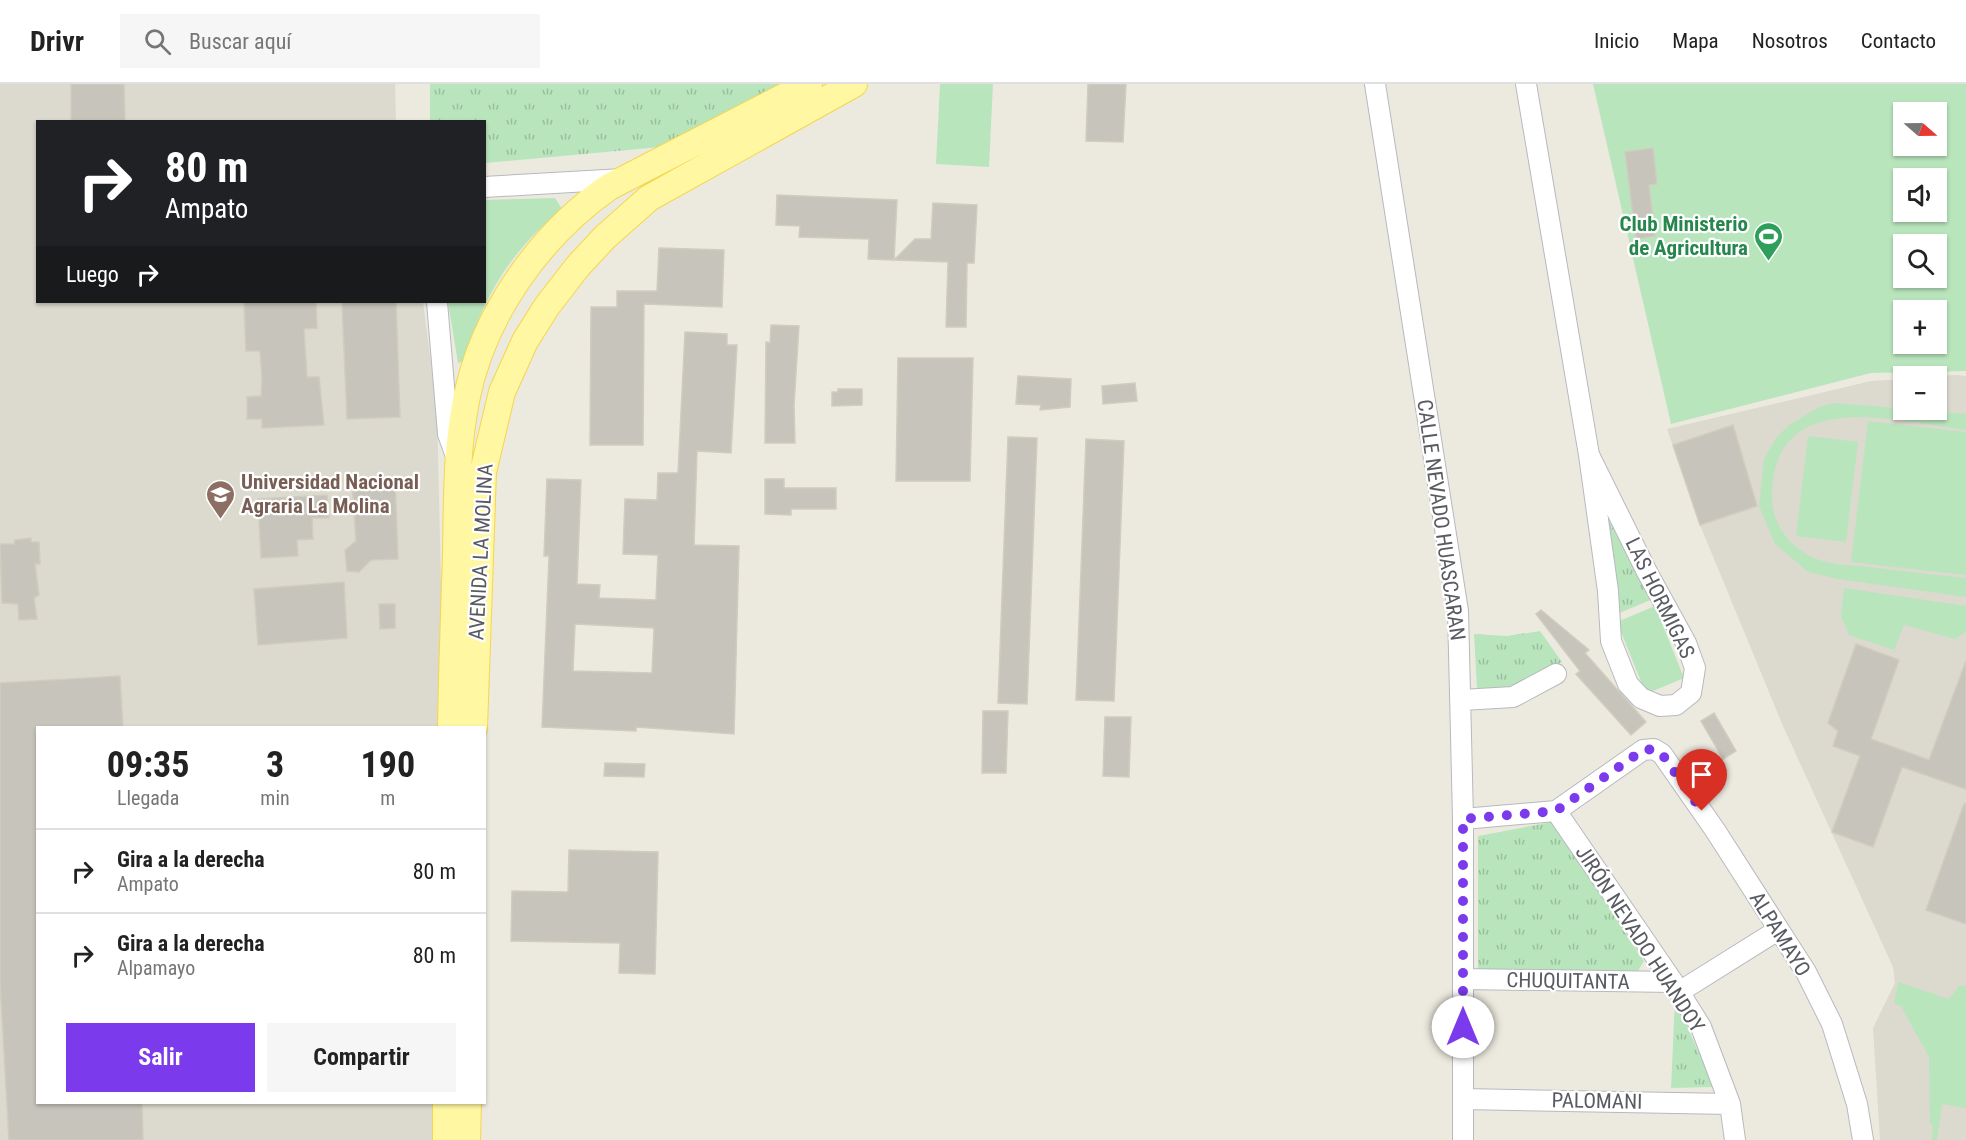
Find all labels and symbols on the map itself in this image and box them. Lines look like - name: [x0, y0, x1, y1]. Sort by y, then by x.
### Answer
- north arrow: [1893, 102, 1947, 156]
- place label: Club Ministerio de Agricultura: [1620, 212, 1748, 260]
- sports icon: Club Ministerio de Agricultura: [1753, 220, 1785, 262]
- street label: CALLE NEVADO HUASCARAN: [1412, 398, 1470, 642]
- street label: AVENIDA LA MOLINA: [464, 463, 498, 641]
- place label: Universidad Nacional Agraria La Molina: [241, 470, 419, 518]
- school or university icon: Universidad Nacional Agraria La Molina: [204, 478, 236, 520]
- street label: LAS HORMIGAS: [1620, 534, 1700, 662]
- pin: [1676, 749, 1727, 811]
- street label: JIRÓN NEVADO HUANDOY: [1571, 841, 1709, 1037]
- street label: ALPAMAYO: [1745, 887, 1815, 981]
- street label: CHUQUITANTA: [1506, 968, 1630, 994]
- position arrow: [1431, 995, 1495, 1059]
- street label: PALOMANI: [1551, 1088, 1643, 1114]

